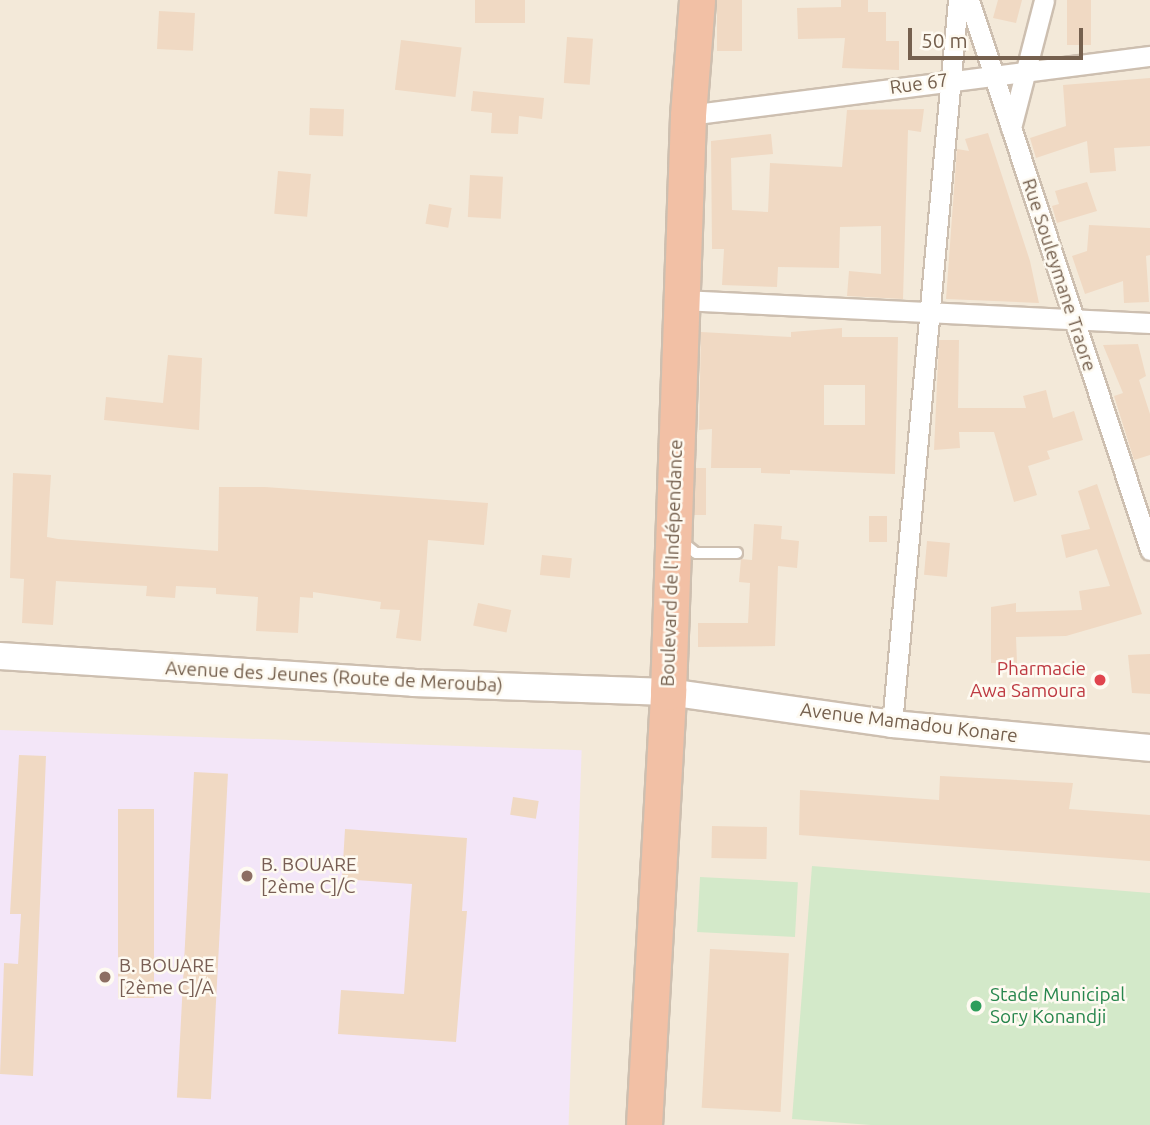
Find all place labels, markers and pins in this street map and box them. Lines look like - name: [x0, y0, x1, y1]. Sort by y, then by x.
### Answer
- place label: Pharmacie Awa Samoura: [970, 658, 1086, 702]
- marker: Pharmacie Awa Samoura: [1092, 672, 1108, 688]
- place label: B. BOUARE [2ème C]/C: [261, 854, 357, 898]
- marker: B. BOUARE [2ème C]/C: [239, 868, 255, 884]
- place label: B. BOUARE [2ème C]/A: [119, 955, 215, 999]
- marker: B. BOUARE [2ème C]/A: [97, 969, 113, 985]
- place label: Stade Municipal Sory Konandji: [990, 984, 1125, 1028]
- marker: Stade Municipal Sory Konandji: [968, 998, 984, 1014]

